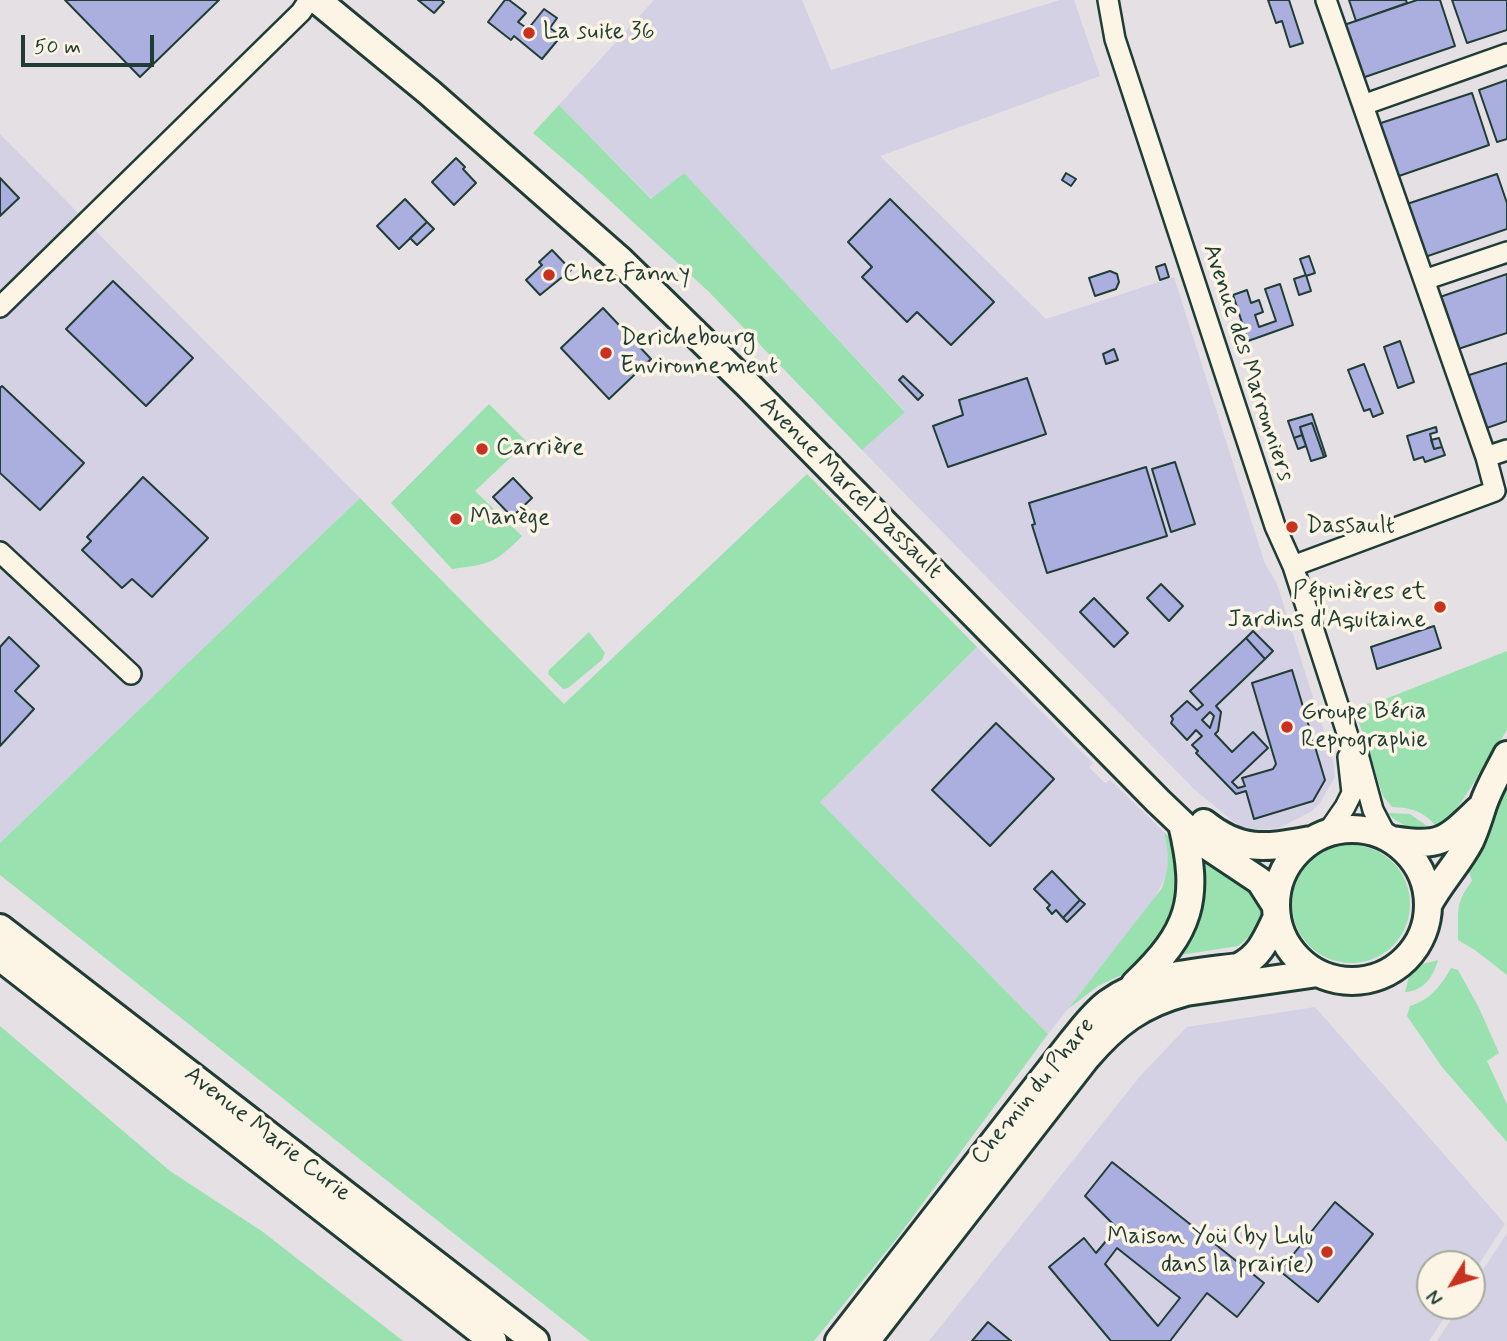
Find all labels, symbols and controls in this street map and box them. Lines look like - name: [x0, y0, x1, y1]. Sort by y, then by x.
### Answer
- place label: La suite 36: [543, 19, 655, 47]
- scale bar: [24, 21, 158, 65]
- marker: La suite 36: [521, 25, 537, 41]
- text: 50 m: [34, 33, 81, 61]
- street label: Avenue des Marronniers: [1195, 241, 1299, 485]
- place label: Chez Fanny: [563, 261, 690, 289]
- marker: Chez Fanny: [541, 267, 557, 283]
- place label: Derichebourg Environnement: [620, 325, 778, 381]
- marker: Derichebourg Environnement: [598, 345, 614, 361]
- street label: Avenue Marcel Dassault: [753, 392, 947, 586]
- place label: Carrière: [496, 435, 584, 463]
- marker: Carrière: [474, 441, 490, 457]
- place label: Manège: [470, 505, 550, 533]
- marker: Manège: [448, 511, 464, 527]
- place label: Dassault: [1306, 513, 1395, 541]
- marker: Dassault: [1284, 519, 1300, 535]
- place label: Pépinières et Jardins d'Aquitaine: [1227, 579, 1426, 635]
- marker: Pépinières et Jardins d'Aquitaine: [1432, 599, 1448, 615]
- place label: Groupe Béria Reprographie: [1301, 699, 1427, 755]
- marker: Groupe Béria Reprographie: [1279, 719, 1295, 735]
- street label: Chemin du Phare: [966, 1013, 1102, 1171]
- street label: Avenue Marie Curie: [178, 1061, 356, 1209]
- place label: Maison Yoü (by Lulu dans la prairie): [1107, 1224, 1313, 1280]
- marker: Maison Yoü (by Lulu dans la prairie): [1319, 1244, 1335, 1260]
- north arrow: [1416, 1250, 1486, 1320]
- text: N: [1422, 1284, 1449, 1310]

